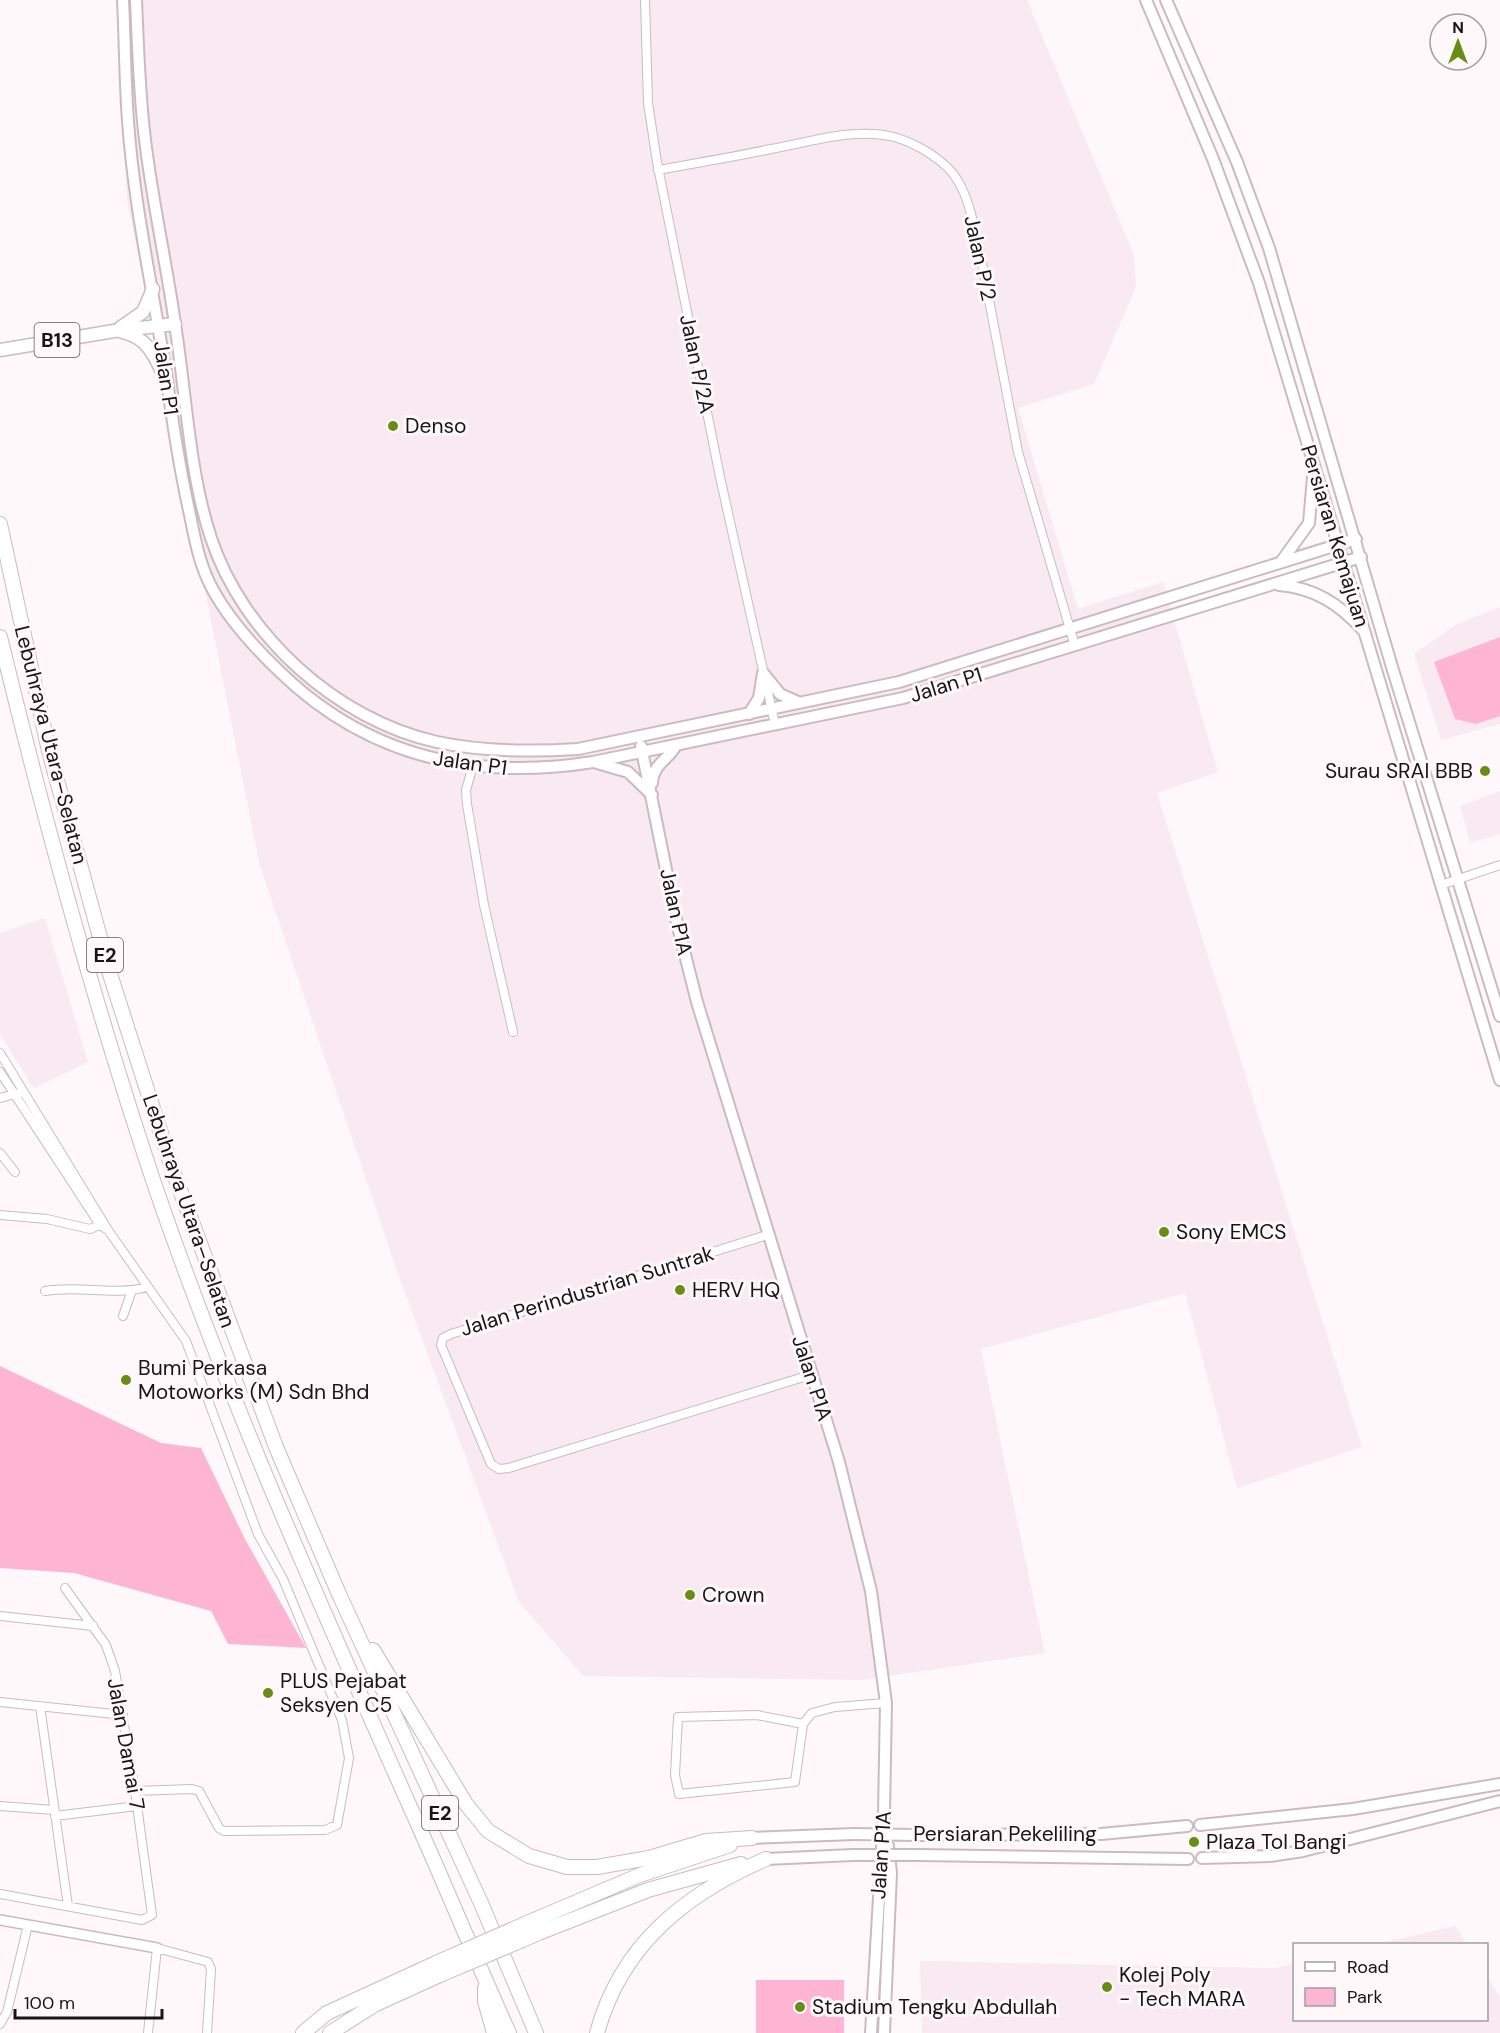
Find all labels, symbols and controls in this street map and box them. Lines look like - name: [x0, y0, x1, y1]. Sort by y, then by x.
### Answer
- north arrow: [1428, 12, 1488, 72]
- text: N: [1452, 17, 1464, 38]
- street label: Jalan P/2: [957, 213, 1003, 303]
- street label: Jalan P/2A: [673, 312, 721, 416]
- road number: B13: [34, 323, 80, 357]
- street label: Jalan P1: [147, 339, 185, 417]
- place label: Denso: [405, 412, 466, 440]
- marker: Denso: [386, 419, 400, 433]
- street label: Persiaran Kemajuan: [1294, 441, 1376, 631]
- street label: Lebuhraya Utara–Selatan: [8, 623, 94, 867]
- street label: Jalan P1: [906, 661, 986, 709]
- street label: Jalan P1: [431, 744, 509, 782]
- place label: Surau SRAI BBB: [1325, 757, 1473, 785]
- marker: Surau SRAI BBB: [1478, 764, 1492, 778]
- street label: Jalan P1A: [653, 866, 699, 958]
- road number: E2: [87, 938, 123, 972]
- street label: Lebuhraya Utara–Selatan: [136, 1091, 242, 1331]
- place label: Sony EMCS: [1176, 1218, 1286, 1246]
- marker: Sony EMCS: [1157, 1225, 1171, 1239]
- street label: Jalan Perindustrian Suntrak: [457, 1239, 718, 1343]
- place label: HERV HQ: [692, 1276, 780, 1304]
- marker: HERV HQ: [673, 1283, 687, 1297]
- street label: Jalan P1A: [785, 1332, 839, 1424]
- place label: Bumi Perkasa Motoworks (M) Sdn Bhd: [138, 1354, 369, 1406]
- marker: Bumi Perkasa Motoworks (M) Sdn Bhd: [119, 1373, 133, 1387]
- place label: Crown: [702, 1581, 765, 1609]
- marker: Crown: [683, 1588, 697, 1602]
- place label: PLUS Pejabat Seksyen C5: [280, 1667, 407, 1719]
- street label: Jalan Damai 7: [101, 1676, 151, 1812]
- marker: PLUS Pejabat Seksyen C5: [261, 1686, 275, 1700]
- road number: E2: [422, 1796, 458, 1830]
- street label: Jalan P1A: [864, 1810, 898, 1900]
- street label: Persiaran Pekeliling: [913, 1820, 1097, 1848]
- place label: Plaza Tol Bangi: [1206, 1828, 1346, 1856]
- marker: Plaza Tol Bangi: [1187, 1835, 1201, 1849]
- legend: [1293, 1943, 1488, 2021]
- text: Road: [1347, 1955, 1389, 1979]
- place label: Kolej Poly - Tech MARA: [1119, 1961, 1246, 2013]
- marker: Kolej Poly - Tech MARA: [1100, 1980, 1114, 1994]
- scale bar: [15, 1982, 162, 2020]
- text: Park: [1347, 1985, 1383, 2009]
- text: 100 m: [24, 1991, 75, 2015]
- place label: Stadium Tengku Abdullah: [812, 1993, 1057, 2021]
- marker: Stadium Tengku Abdullah: [793, 2000, 807, 2014]

